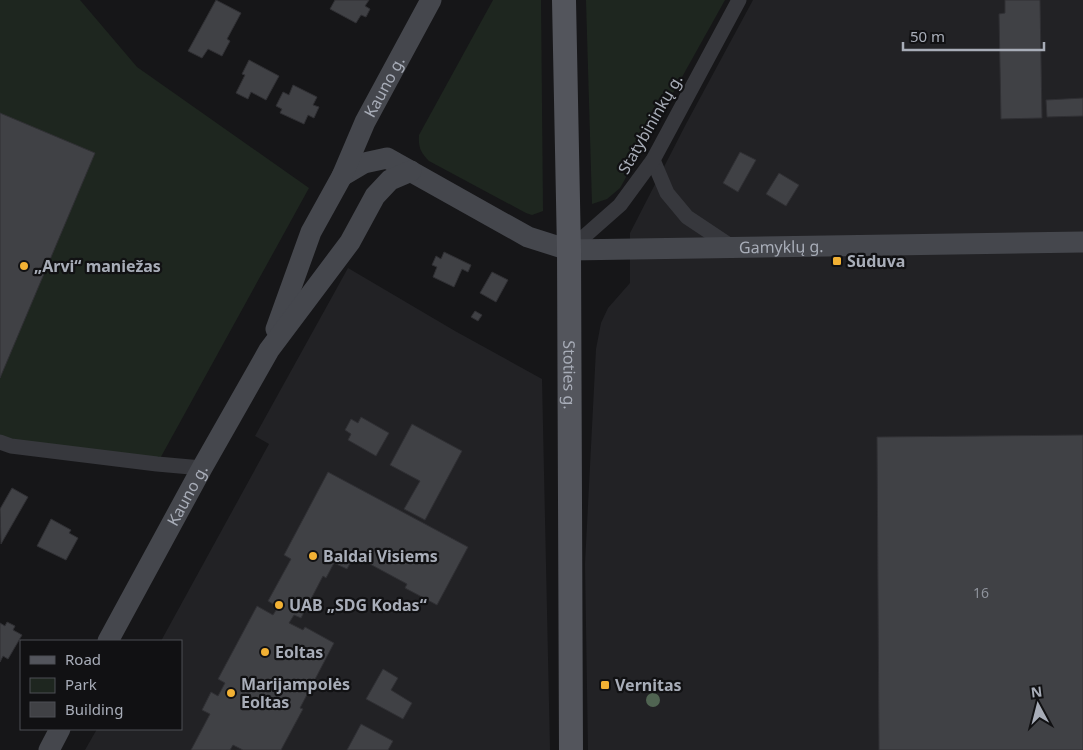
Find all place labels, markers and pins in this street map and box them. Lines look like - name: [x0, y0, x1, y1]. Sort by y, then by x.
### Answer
- place label: Sūduva: [847, 250, 905, 272]
- place label: „Arvi“ maniežas: [34, 255, 161, 277]
- marker: Sūduva: [831, 255, 843, 267]
- marker: „Arvi“ maniežas: [18, 260, 30, 272]
- place label: Baldai Visiems: [323, 545, 438, 567]
- marker: Baldai Visiems: [307, 550, 319, 562]
- place label: UAB „SDG Kodas“: [289, 594, 427, 616]
- marker: UAB „SDG Kodas“: [273, 599, 285, 611]
- place label: Eoltas: [275, 641, 323, 663]
- marker: Eoltas: [259, 646, 271, 658]
- place label: Marijampolės Eoltas: [241, 673, 350, 713]
- place label: Vernitas: [615, 674, 682, 696]
- marker: Vernitas: [599, 679, 611, 691]
- marker: Marijampolės Eoltas: [225, 687, 237, 699]

